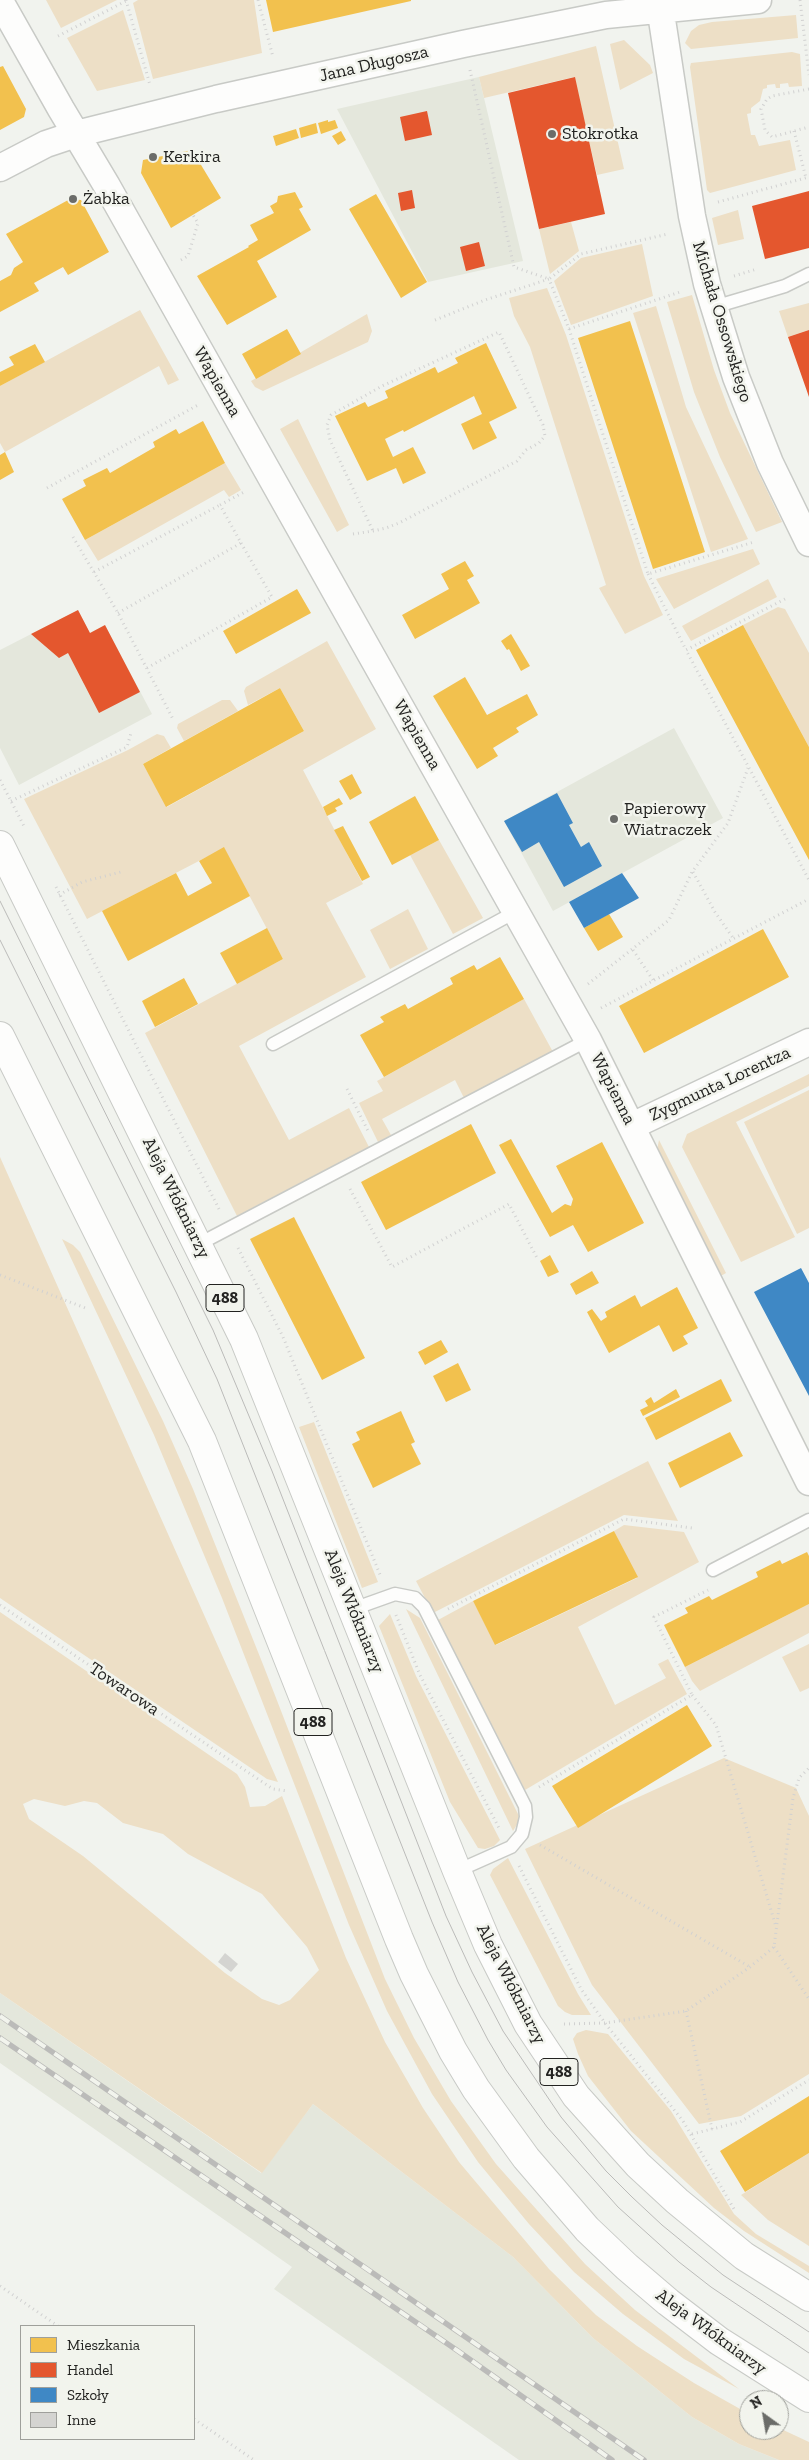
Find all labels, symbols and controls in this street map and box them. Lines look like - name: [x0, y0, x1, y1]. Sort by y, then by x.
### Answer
- street label: Jana Długosza: [317, 41, 431, 87]
- place label: Stokrotka: [562, 123, 638, 145]
- marker: Stokrotka: [546, 128, 558, 140]
- place label: Kerkira: [163, 146, 221, 168]
- marker: Kerkira: [147, 151, 159, 163]
- place label: Żabka: [83, 188, 130, 210]
- marker: Żabka: [67, 193, 79, 205]
- street label: Michała Ossowskiego: [687, 239, 757, 405]
- street label: Wapienna: [188, 343, 246, 421]
- street label: Wapienna: [388, 696, 446, 774]
- place label: Papierowy Wiatraczek: [624, 798, 712, 841]
- marker: Papierowy Wiatraczek: [608, 813, 620, 825]
- street label: Zygmunta Lorentza: [646, 1042, 794, 1126]
- street label: Wapienna: [586, 1050, 640, 1128]
- street label: Aleja Włókniarzy: [137, 1134, 215, 1262]
- road number: 488: [206, 1285, 244, 1312]
- street label: Aleja Włókniarzy: [319, 1546, 389, 1676]
- street label: Towarowa: [85, 1657, 163, 1721]
- road number: 488: [294, 1708, 332, 1735]
- street label: Aleja Włókniarzy: [472, 1920, 550, 2048]
- road number: 488: [540, 2058, 578, 2086]
- street label: Aleja Włókniarzy: [651, 2285, 771, 2379]
- legend: [20, 2325, 195, 2440]
- text: Mieszkania: [67, 2336, 140, 2354]
- text: Handel: [67, 2361, 113, 2379]
- text: Szkoły: [67, 2386, 109, 2404]
- north arrow: [739, 2390, 789, 2440]
- text: N: [747, 2393, 765, 2413]
- text: Inne: [67, 2411, 96, 2429]

